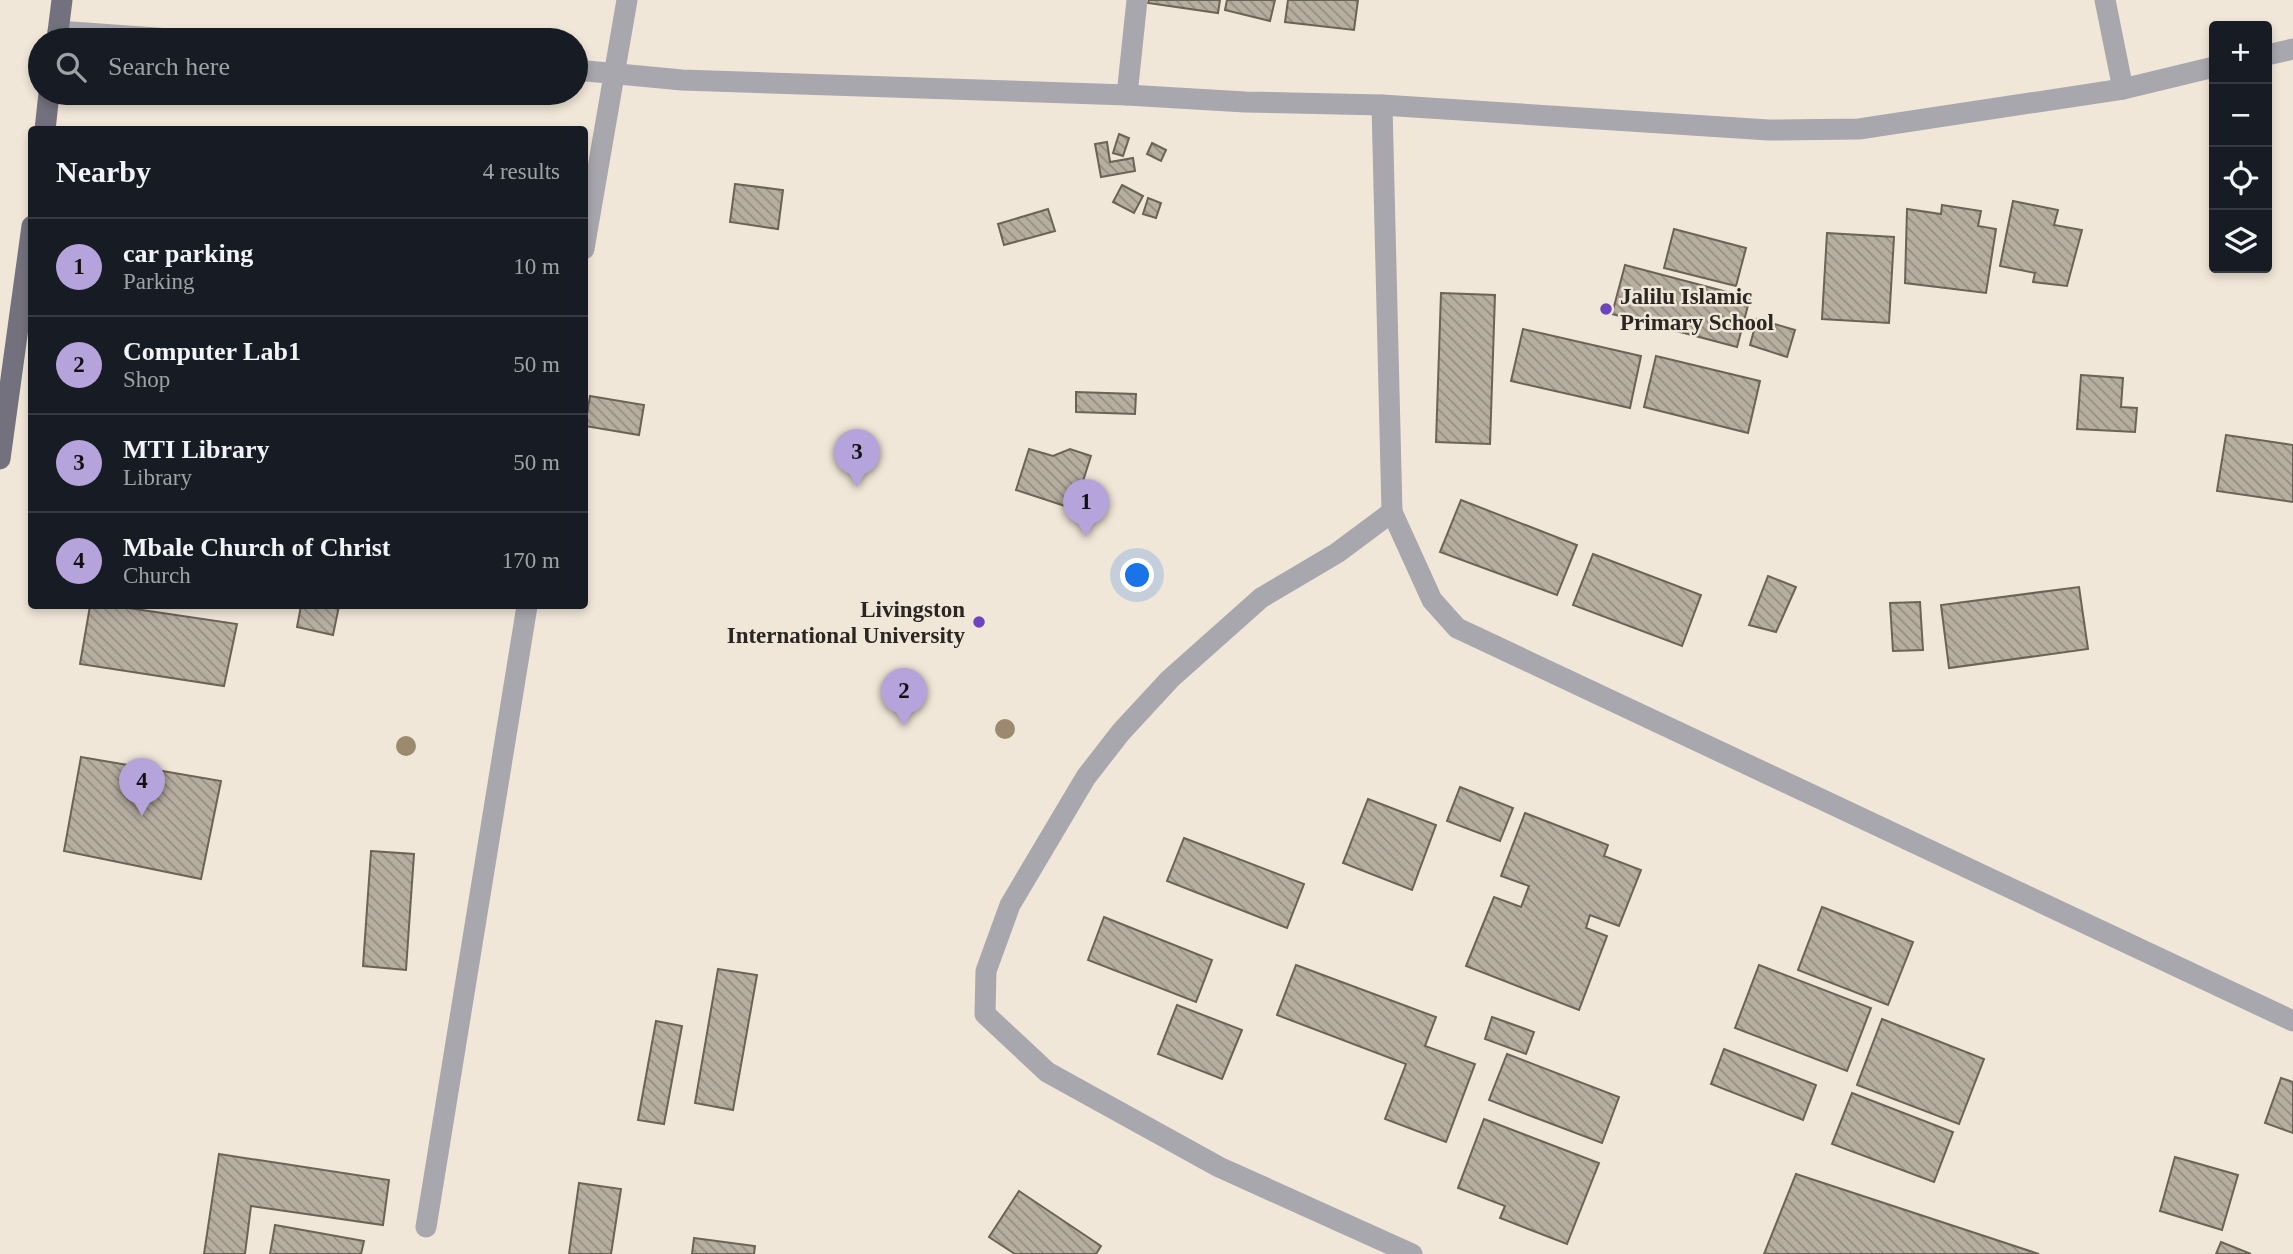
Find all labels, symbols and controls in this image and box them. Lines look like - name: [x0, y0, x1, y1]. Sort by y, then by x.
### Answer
- map controls: [2209, 21, 2272, 273]
- button: +: [2209, 21, 2272, 84]
- search box: [28, 28, 588, 105]
- icon: search: [52, 48, 90, 86]
- text: Search here: [108, 52, 230, 81]
- button: −: [2209, 84, 2272, 147]
- button: locate: [2209, 147, 2272, 210]
- text: Nearby: [56, 155, 151, 188]
- text: 4 results: [483, 159, 560, 184]
- button: layers: [2209, 210, 2272, 273]
- text: car parking: [123, 239, 253, 268]
- text: 1: [73, 254, 85, 279]
- text: 10 m: [513, 254, 560, 279]
- text: Parking: [123, 269, 195, 294]
- place label: Jalilu Islamic Primary School: [1620, 284, 1774, 335]
- marker: Jalilu Islamic Primary School: [1598, 301, 1614, 317]
- text: Computer Lab1: [123, 337, 301, 366]
- text: 2: [73, 352, 85, 377]
- text: 50 m: [513, 352, 560, 377]
- text: Shop: [123, 367, 170, 392]
- pin: 3: [834, 429, 880, 487]
- text: MTI Library: [123, 435, 270, 464]
- text: 3: [73, 450, 85, 475]
- text: 50 m: [513, 450, 560, 475]
- text: Library: [123, 465, 192, 490]
- pin: 1: [1063, 479, 1109, 537]
- text: Mbale Church of Christ: [123, 533, 390, 562]
- text: 4: [73, 548, 85, 573]
- text: 170 m: [502, 548, 560, 573]
- your location: [1120, 558, 1154, 592]
- text: Church: [123, 563, 191, 588]
- place label: Livingston International University: [727, 597, 965, 648]
- marker: Livingston International University: [971, 614, 987, 630]
- pin: 2: [881, 668, 927, 726]
- pin: 4: [119, 758, 165, 816]

